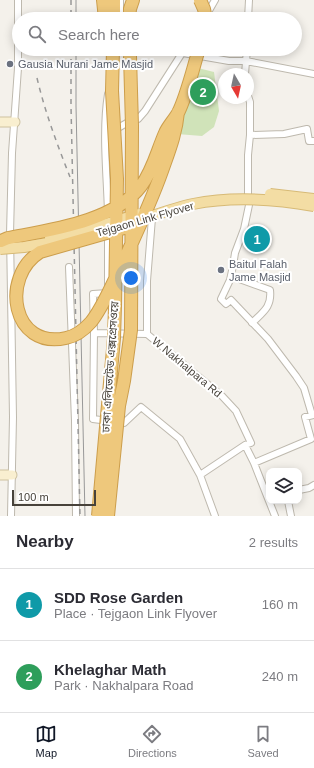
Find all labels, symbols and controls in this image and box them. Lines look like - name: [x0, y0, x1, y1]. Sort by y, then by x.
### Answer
- search box: [12, 12, 302, 56]
- icon: search: [26, 23, 48, 45]
- text: Search here: [58, 26, 140, 43]
- place label: Gausia Nurani Jame Masjid: [18, 58, 153, 70]
- marker: Gausia Nurani Jame Masjid: [5, 59, 15, 69]
- north arrow: [218, 68, 254, 104]
- pin: 2: [190, 77, 216, 107]
- street label: Tejgaon Link Flyover: [95, 199, 195, 239]
- pin: 1: [244, 224, 270, 254]
- place label: Baitul Falah Jame Masjid: [229, 258, 291, 283]
- marker: Baitul Falah Jame Masjid: [216, 265, 226, 275]
- your location: [121, 268, 141, 288]
- street label: ঢাকা এলিভেটেড এক্সপ্রেসওয়ে: [99, 301, 121, 434]
- street label: W Nakhalpara Rd: [150, 334, 224, 400]
- map controls: [266, 468, 302, 504]
- button: layers: [266, 468, 302, 504]
- scale bar: [12, 488, 96, 507]
- text: 100 m: [18, 491, 49, 503]
- text: Nearby: [16, 532, 74, 551]
- text: 2 results: [249, 535, 298, 550]
- text: SDD Rose Garden: [54, 589, 183, 606]
- text: 1: [25, 597, 33, 612]
- text: 160 m: [262, 597, 298, 612]
- text: Place · Tejgaon Link Flyover: [54, 606, 217, 621]
- text: Khelaghar Math: [54, 661, 167, 678]
- text: 2: [25, 669, 33, 684]
- text: 240 m: [262, 669, 298, 684]
- text: Park · Nakhalpara Road: [54, 678, 193, 693]
- tab: Map: [35, 723, 57, 759]
- tab: Directions: [128, 723, 177, 759]
- tab: Saved: [247, 723, 279, 759]

